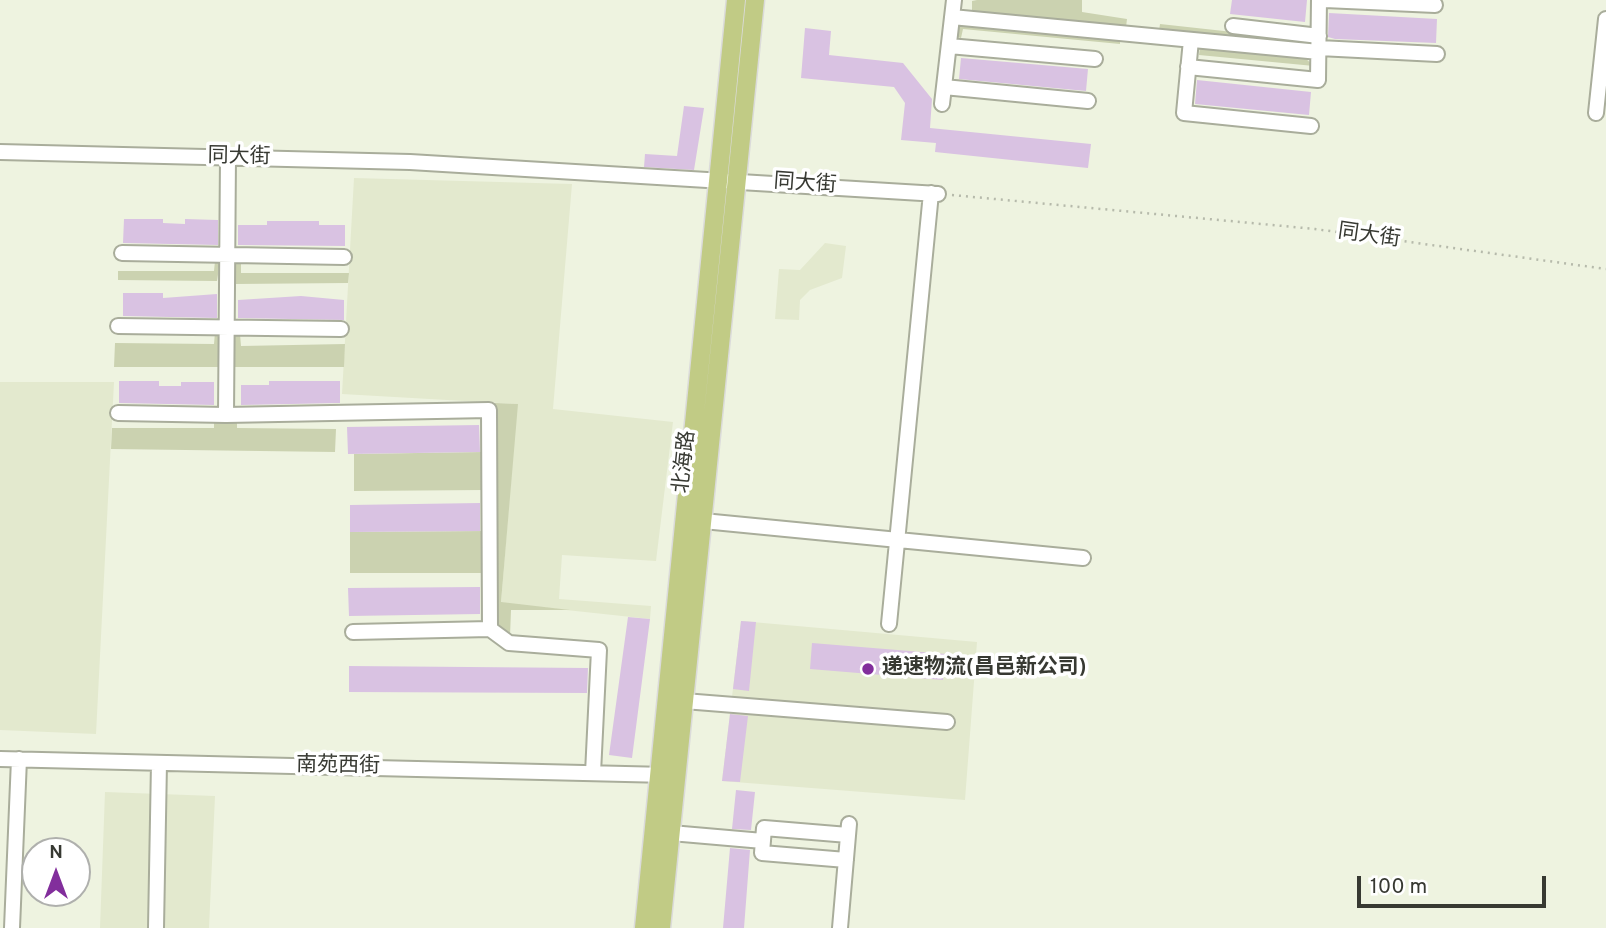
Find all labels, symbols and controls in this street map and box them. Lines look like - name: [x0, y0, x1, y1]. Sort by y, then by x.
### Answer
- street label: 同大街: [207, 145, 271, 171]
- street label: 同大街: [773, 170, 837, 200]
- street label: 同大街: [1336, 220, 1402, 254]
- street label: 北海路: [670, 429, 702, 495]
- place label: 递速物流(昌邑新公司): [882, 656, 1087, 682]
- marker: 递速物流(昌邑新公司): [860, 661, 876, 677]
- street label: 南苑西街: [296, 754, 380, 780]
- north arrow: [21, 837, 91, 907]
- text: N: [49, 841, 63, 865]
- scale bar: [1361, 862, 1550, 906]
- text: 100 m: [1370, 874, 1427, 901]

